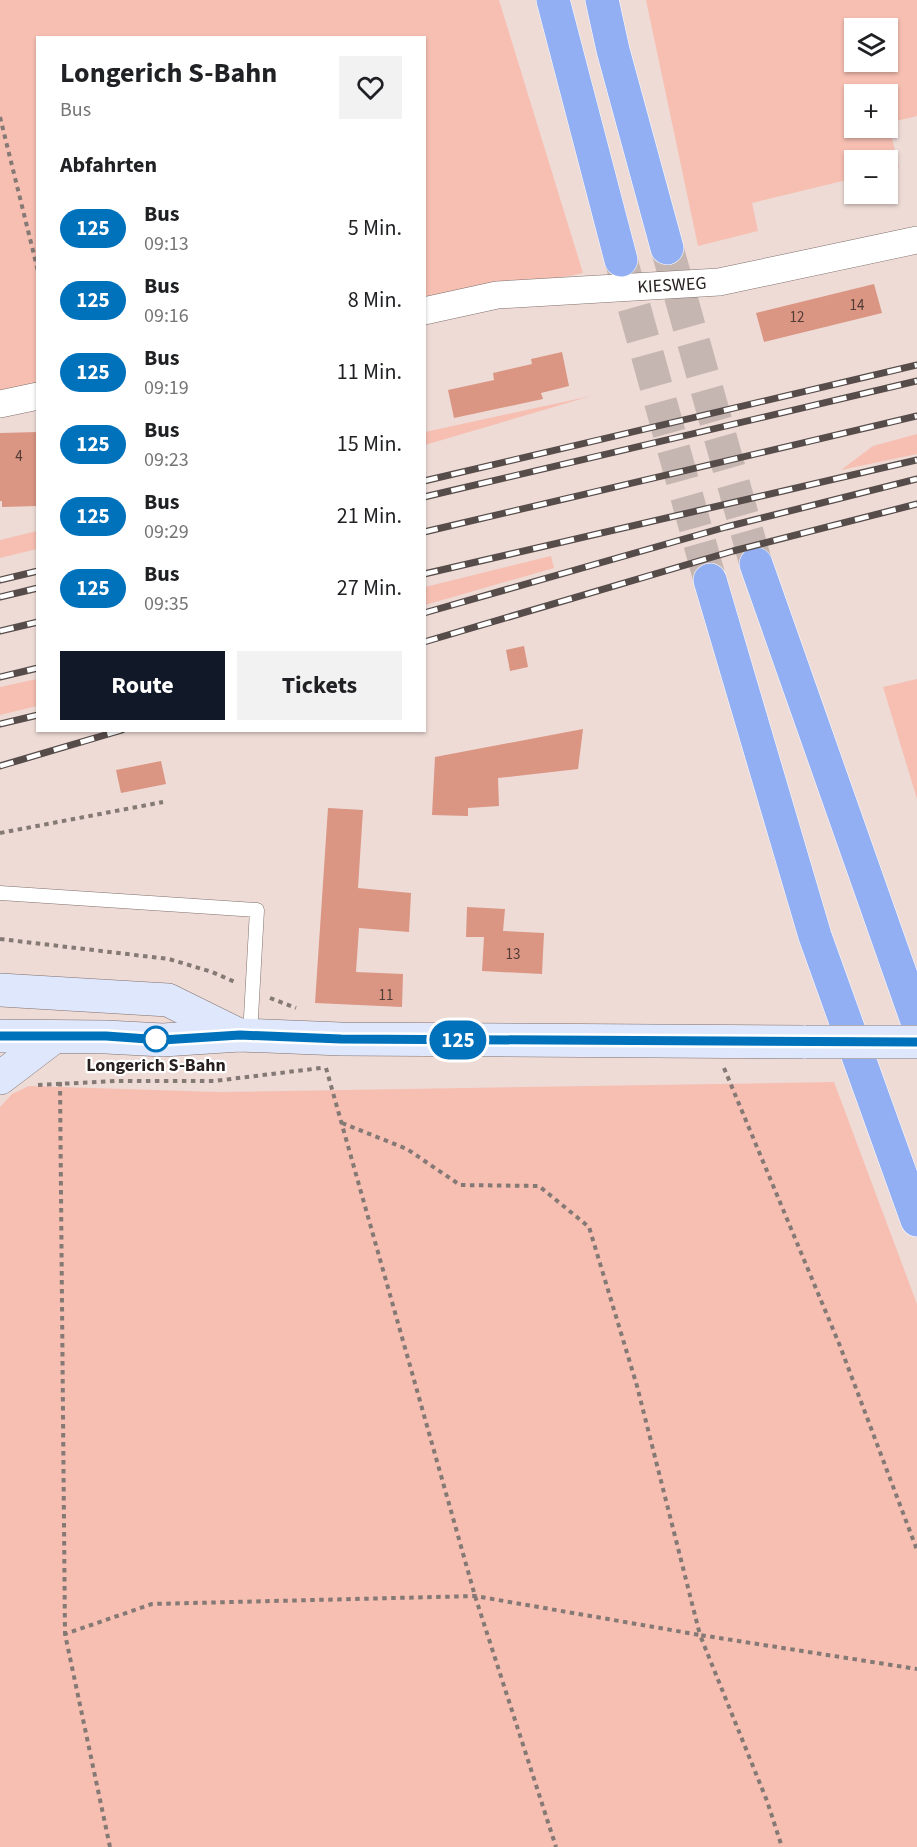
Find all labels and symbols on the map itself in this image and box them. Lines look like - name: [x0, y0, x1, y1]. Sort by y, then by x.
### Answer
- street label: KIESWEG: [637, 270, 707, 299]
- house number: 14: [850, 295, 865, 316]
- house number: 12: [790, 307, 804, 328]
- house number: 4: [15, 446, 23, 467]
- house number: 13: [506, 944, 520, 965]
- house number: 11: [379, 985, 393, 1006]
- line badge: 125: [424, 1020, 492, 1060]
- marker: Longerich S-Bahn: [143, 1026, 169, 1052]
- place label: Longerich S-Bahn: [86, 1053, 226, 1078]

